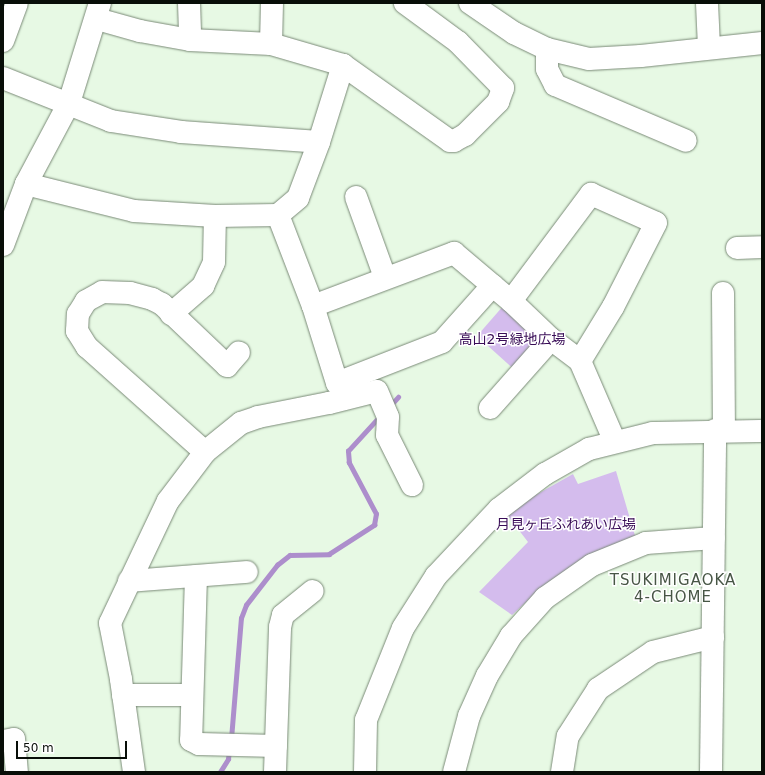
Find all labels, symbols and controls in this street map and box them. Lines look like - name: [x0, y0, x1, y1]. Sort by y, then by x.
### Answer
- park label: 高山2号緑地広場: [459, 331, 565, 347]
- park label: 月見ヶ丘ふれあい広場: [496, 516, 636, 532]
- district label: TSUKIMIGAOKA 4-CHOME: [610, 571, 736, 606]
- scale bar: [18, 733, 129, 759]
- text: 50 m: [23, 741, 54, 755]

